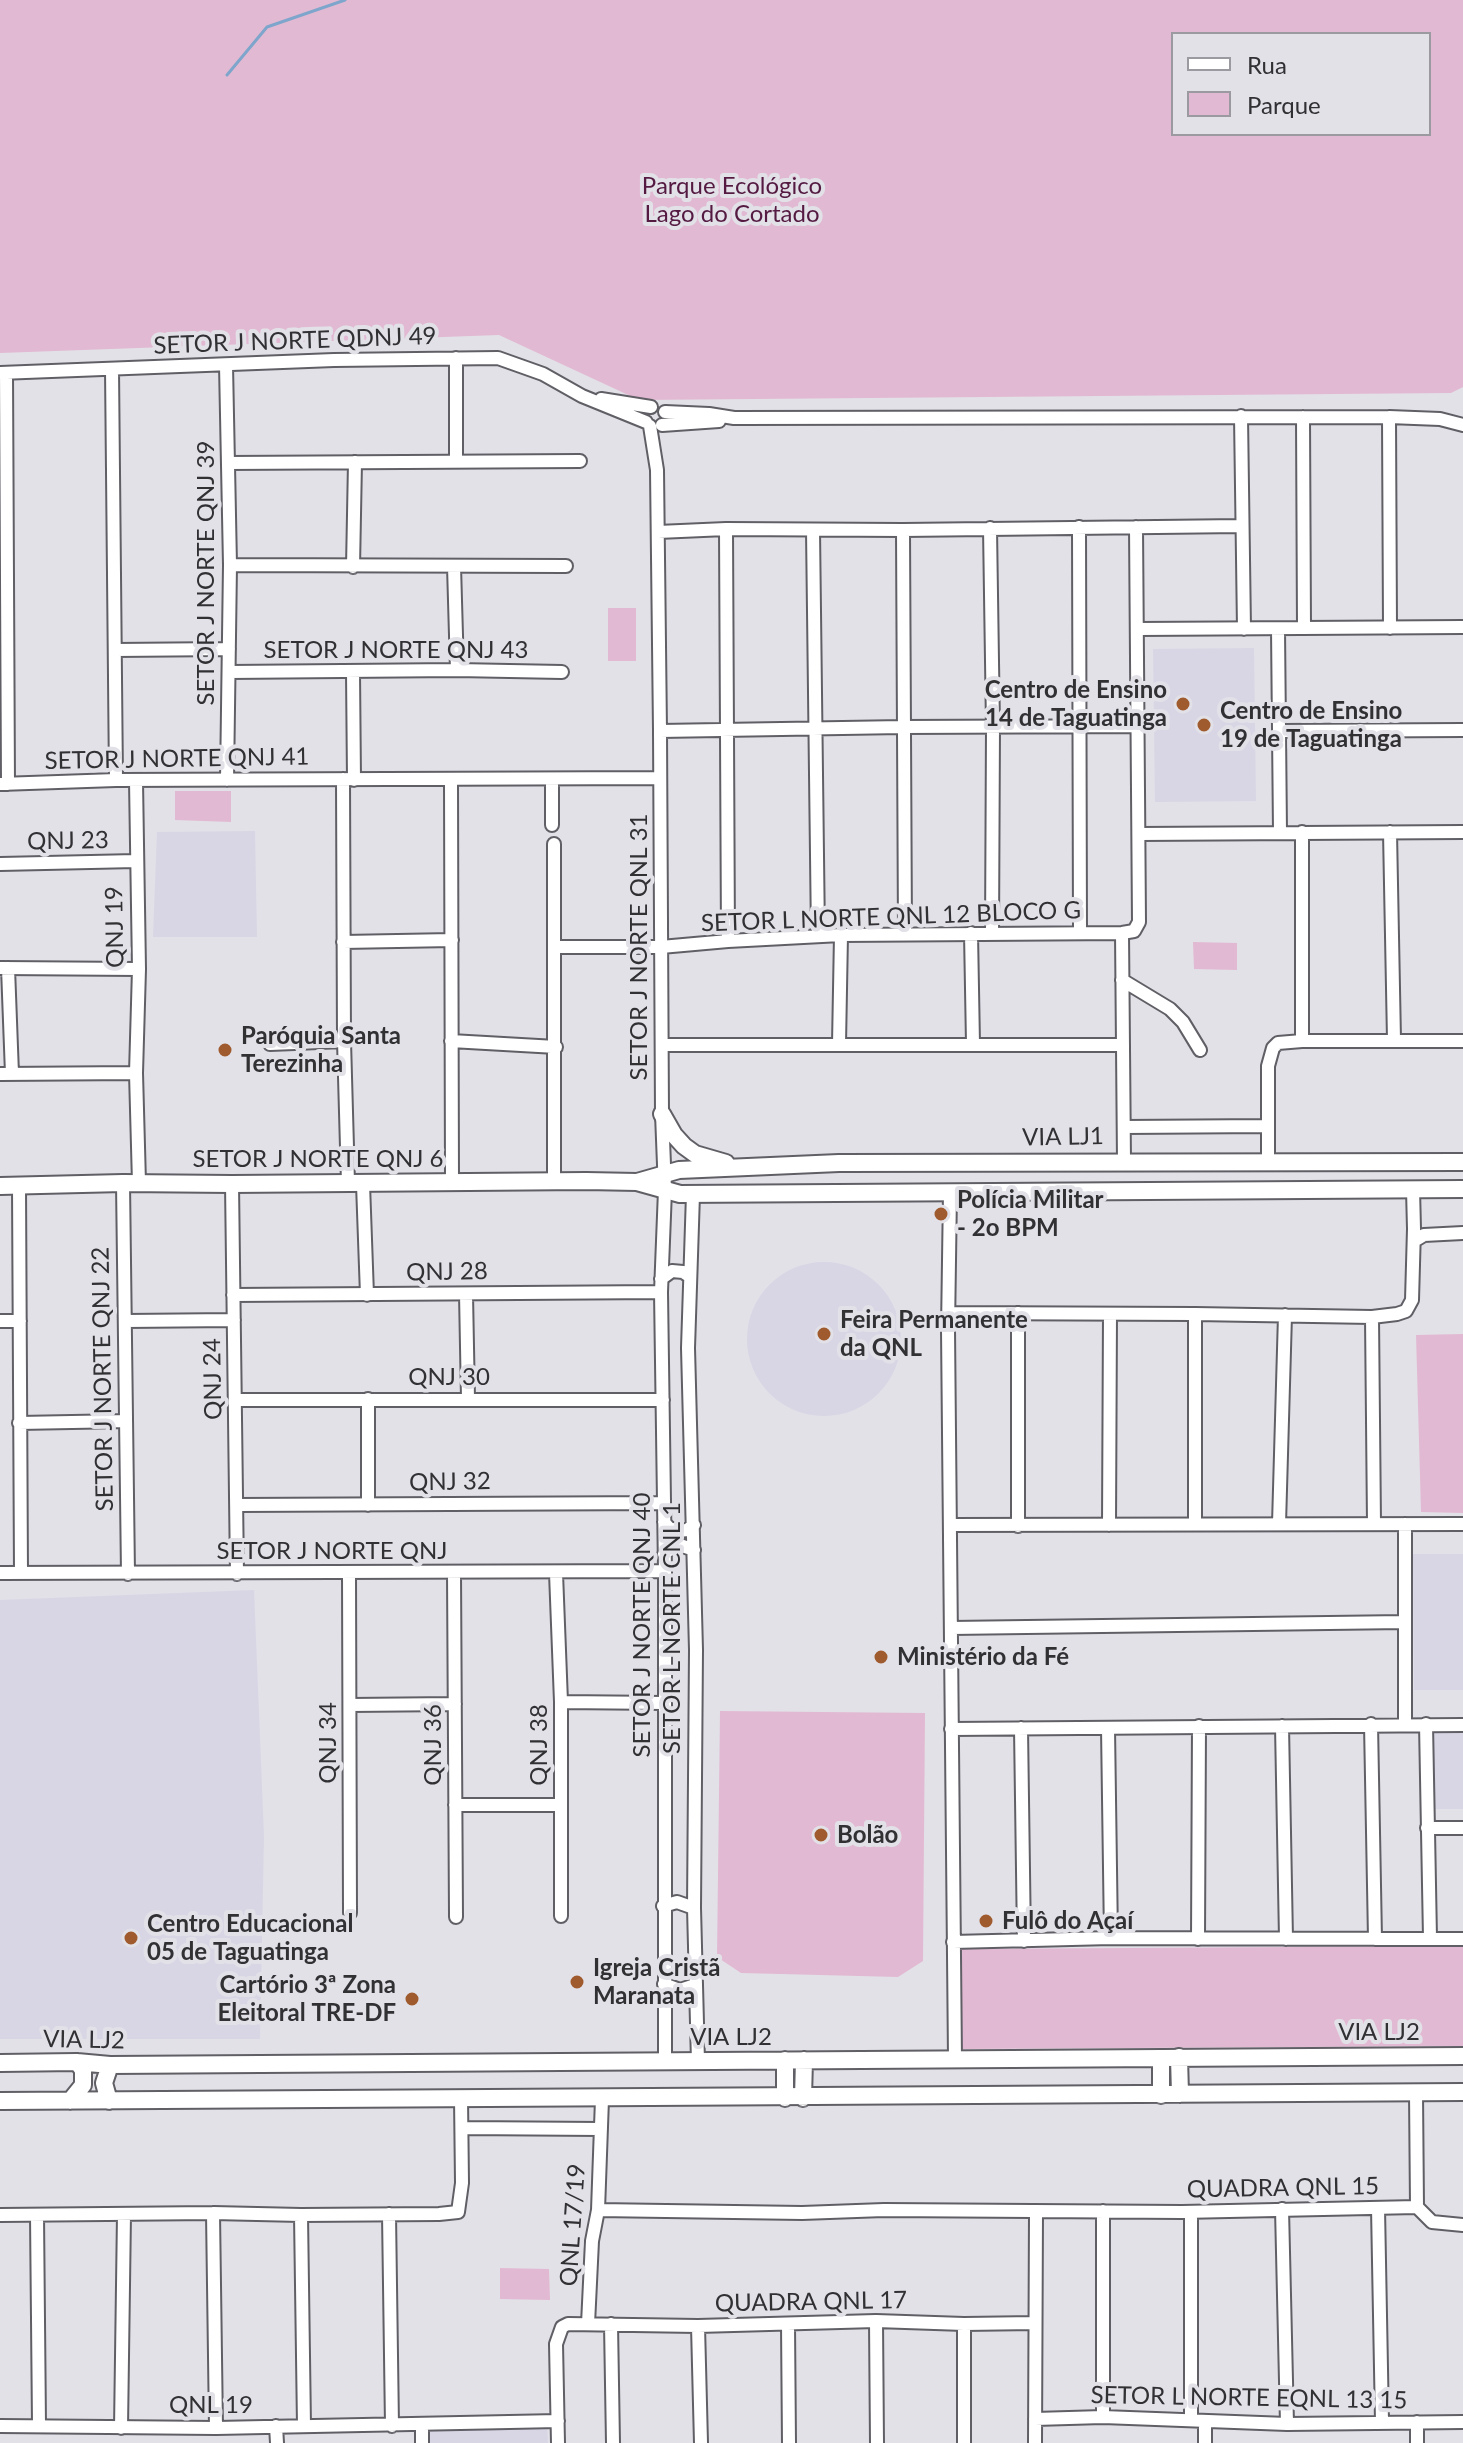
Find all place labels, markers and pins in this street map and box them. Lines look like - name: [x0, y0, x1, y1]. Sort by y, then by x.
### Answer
- place label: Centro de Ensino 14 de Taguatinga: [985, 676, 1167, 732]
- marker: Centro de Ensino 14 de Taguatinga: [1174, 695, 1192, 713]
- place label: Centro de Ensino 19 de Taguatinga: [1220, 697, 1402, 753]
- marker: Centro de Ensino 19 de Taguatinga: [1195, 716, 1213, 734]
- place label: Paróquia Santa Terezinha: [241, 1022, 401, 1078]
- marker: Paróquia Santa Terezinha: [216, 1041, 234, 1059]
- place label: Polícia Militar - 2o BPM: [957, 1186, 1104, 1242]
- marker: Polícia Militar - 2o BPM: [932, 1205, 950, 1223]
- place label: Feira Permanente da QNL: [840, 1306, 1028, 1362]
- marker: Feira Permanente da QNL: [815, 1325, 833, 1343]
- place label: Ministério da Fé: [897, 1643, 1069, 1671]
- marker: Ministério da Fé: [872, 1648, 890, 1666]
- place label: Bolão: [837, 1821, 898, 1849]
- marker: Bolão: [812, 1826, 830, 1844]
- place label: Fulô do Açaí: [1002, 1907, 1133, 1935]
- place label: Centro Educacional 05 de Taguatinga: [147, 1910, 353, 1966]
- marker: Fulô do Açaí: [977, 1912, 995, 1930]
- marker: Centro Educacional 05 de Taguatinga: [122, 1929, 140, 1947]
- place label: Igreja Cristã Maranata: [593, 1954, 720, 2010]
- place label: Cartório 3ª Zona Eleitoral TRE-DF: [218, 1971, 396, 2027]
- marker: Igreja Cristã Maranata: [568, 1973, 586, 1991]
- marker: Cartório 3ª Zona Eleitoral TRE-DF: [403, 1990, 421, 2008]

